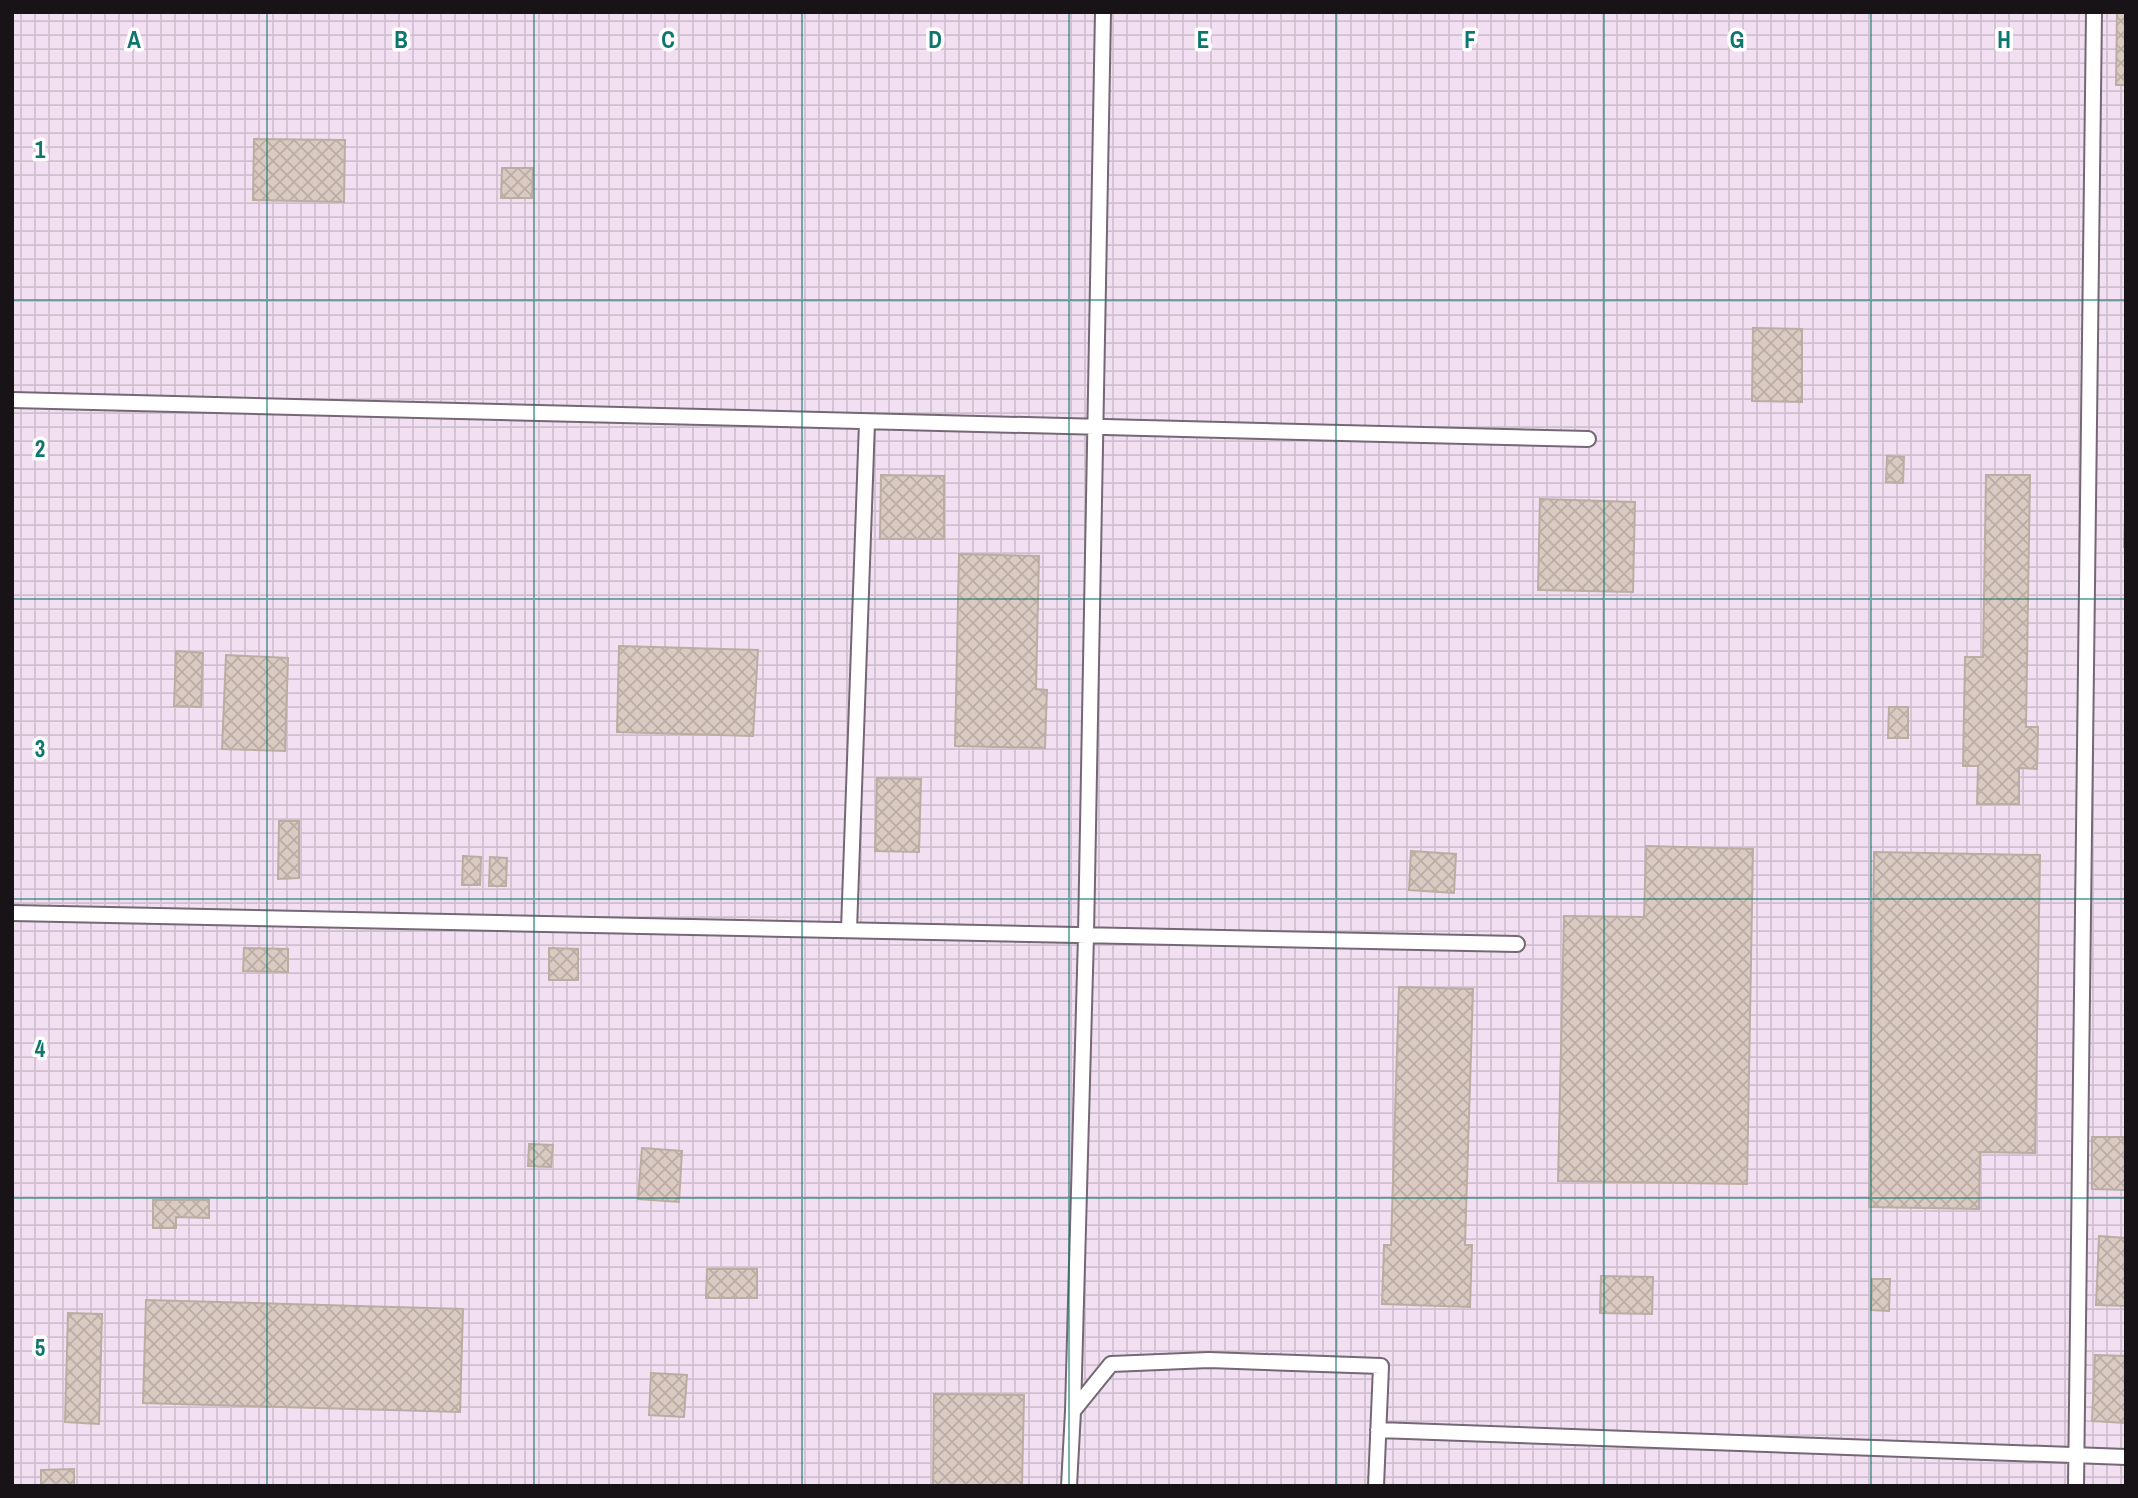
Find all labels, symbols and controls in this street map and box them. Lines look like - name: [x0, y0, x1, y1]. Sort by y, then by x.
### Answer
- text: A: [127, 24, 141, 55]
- text: B: [394, 24, 408, 55]
- text: C: [661, 24, 675, 55]
- text: D: [928, 24, 942, 55]
- text: E: [1197, 24, 1209, 55]
- text: F: [1464, 24, 1476, 55]
- text: G: [1730, 24, 1744, 55]
- text: H: [1997, 24, 2011, 55]
- text: 1: [35, 134, 46, 165]
- text: 2: [35, 433, 45, 464]
- text: 3: [35, 733, 45, 764]
- text: 4: [35, 1033, 46, 1064]
- text: 5: [35, 1332, 45, 1363]

